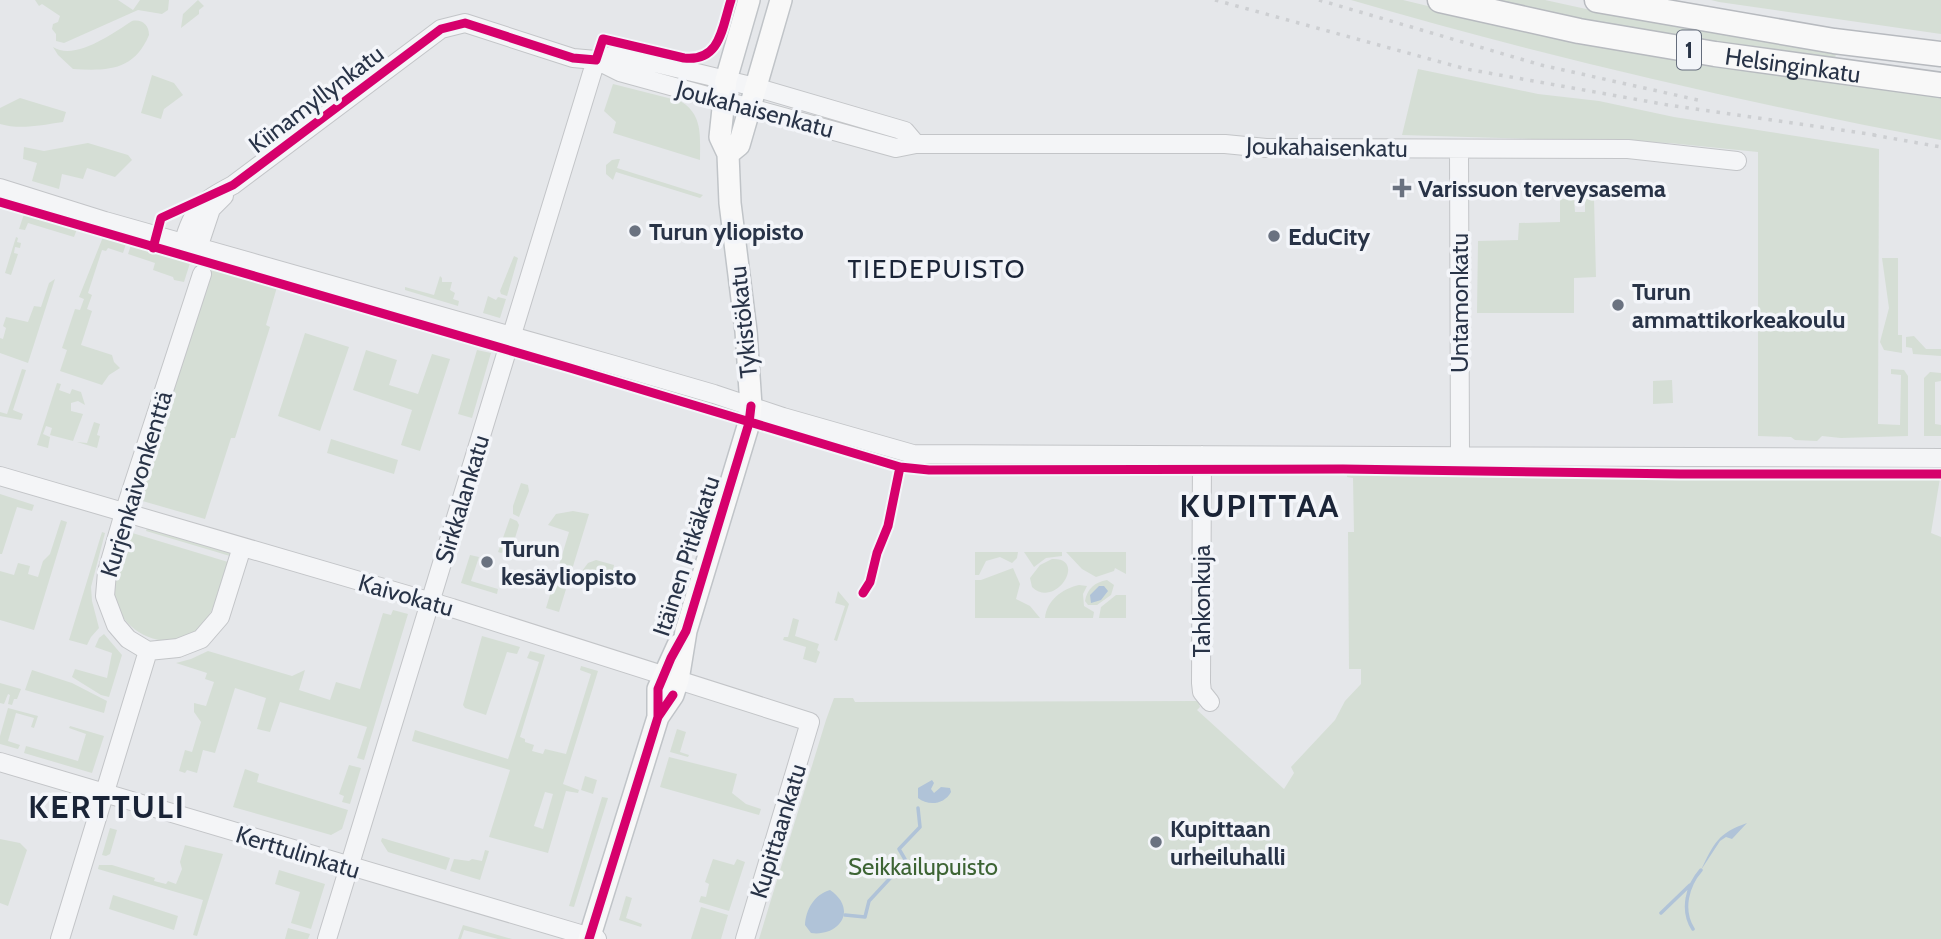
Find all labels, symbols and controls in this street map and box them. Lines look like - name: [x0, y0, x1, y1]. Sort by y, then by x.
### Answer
- road number: 1: [1677, 31, 1701, 70]
- street label: Kiinamyllynkatu: [243, 39, 389, 159]
- street label: Helsinginkatu: [1723, 41, 1863, 88]
- street label: Joukahaisenkatu: [672, 74, 837, 144]
- street label: Joukahaisenkatu: [1245, 131, 1408, 163]
- place label: Varissuon terveysasema: [1418, 174, 1666, 203]
- marker: Varissuon terveysasema: [1392, 178, 1412, 198]
- place label: Turun yliopisto: [649, 217, 804, 246]
- place label: EduCity: [1288, 222, 1370, 251]
- marker: Turun yliopisto: [627, 223, 643, 239]
- marker: EduCity: [1266, 228, 1282, 244]
- street label: Untamonkatu: [1445, 233, 1474, 373]
- district label: TIEDEPUISTO: [848, 253, 1026, 285]
- street label: Tykistökatu: [723, 265, 763, 379]
- place label: Turun ammattikorkeakoulu: [1632, 277, 1845, 334]
- marker: Turun ammattikorkeakoulu: [1610, 297, 1626, 313]
- street label: Kurjenkaivonkenttä: [94, 387, 178, 580]
- street label: Sirkkalankatu: [429, 431, 495, 567]
- street label: Itäinen Pitkäkatu: [646, 472, 726, 640]
- district label: KUPITTAA: [1179, 486, 1341, 525]
- place label: Turun kesäyliopisto: [501, 534, 637, 591]
- street label: Tahkonkuja: [1187, 544, 1216, 657]
- marker: Turun kesäyliopisto: [479, 554, 495, 570]
- street label: Kaivokatu: [355, 568, 457, 622]
- street label: Kupittaankatu: [744, 760, 812, 902]
- district label: KERTTULI: [28, 787, 186, 826]
- place label: Kupittaan urheiluhalli: [1170, 814, 1286, 871]
- street label: Kerttulinkatu: [232, 819, 364, 885]
- marker: Kupittaan urheiluhalli: [1148, 834, 1164, 850]
- park label: Seikkailupuisto: [848, 852, 998, 881]

